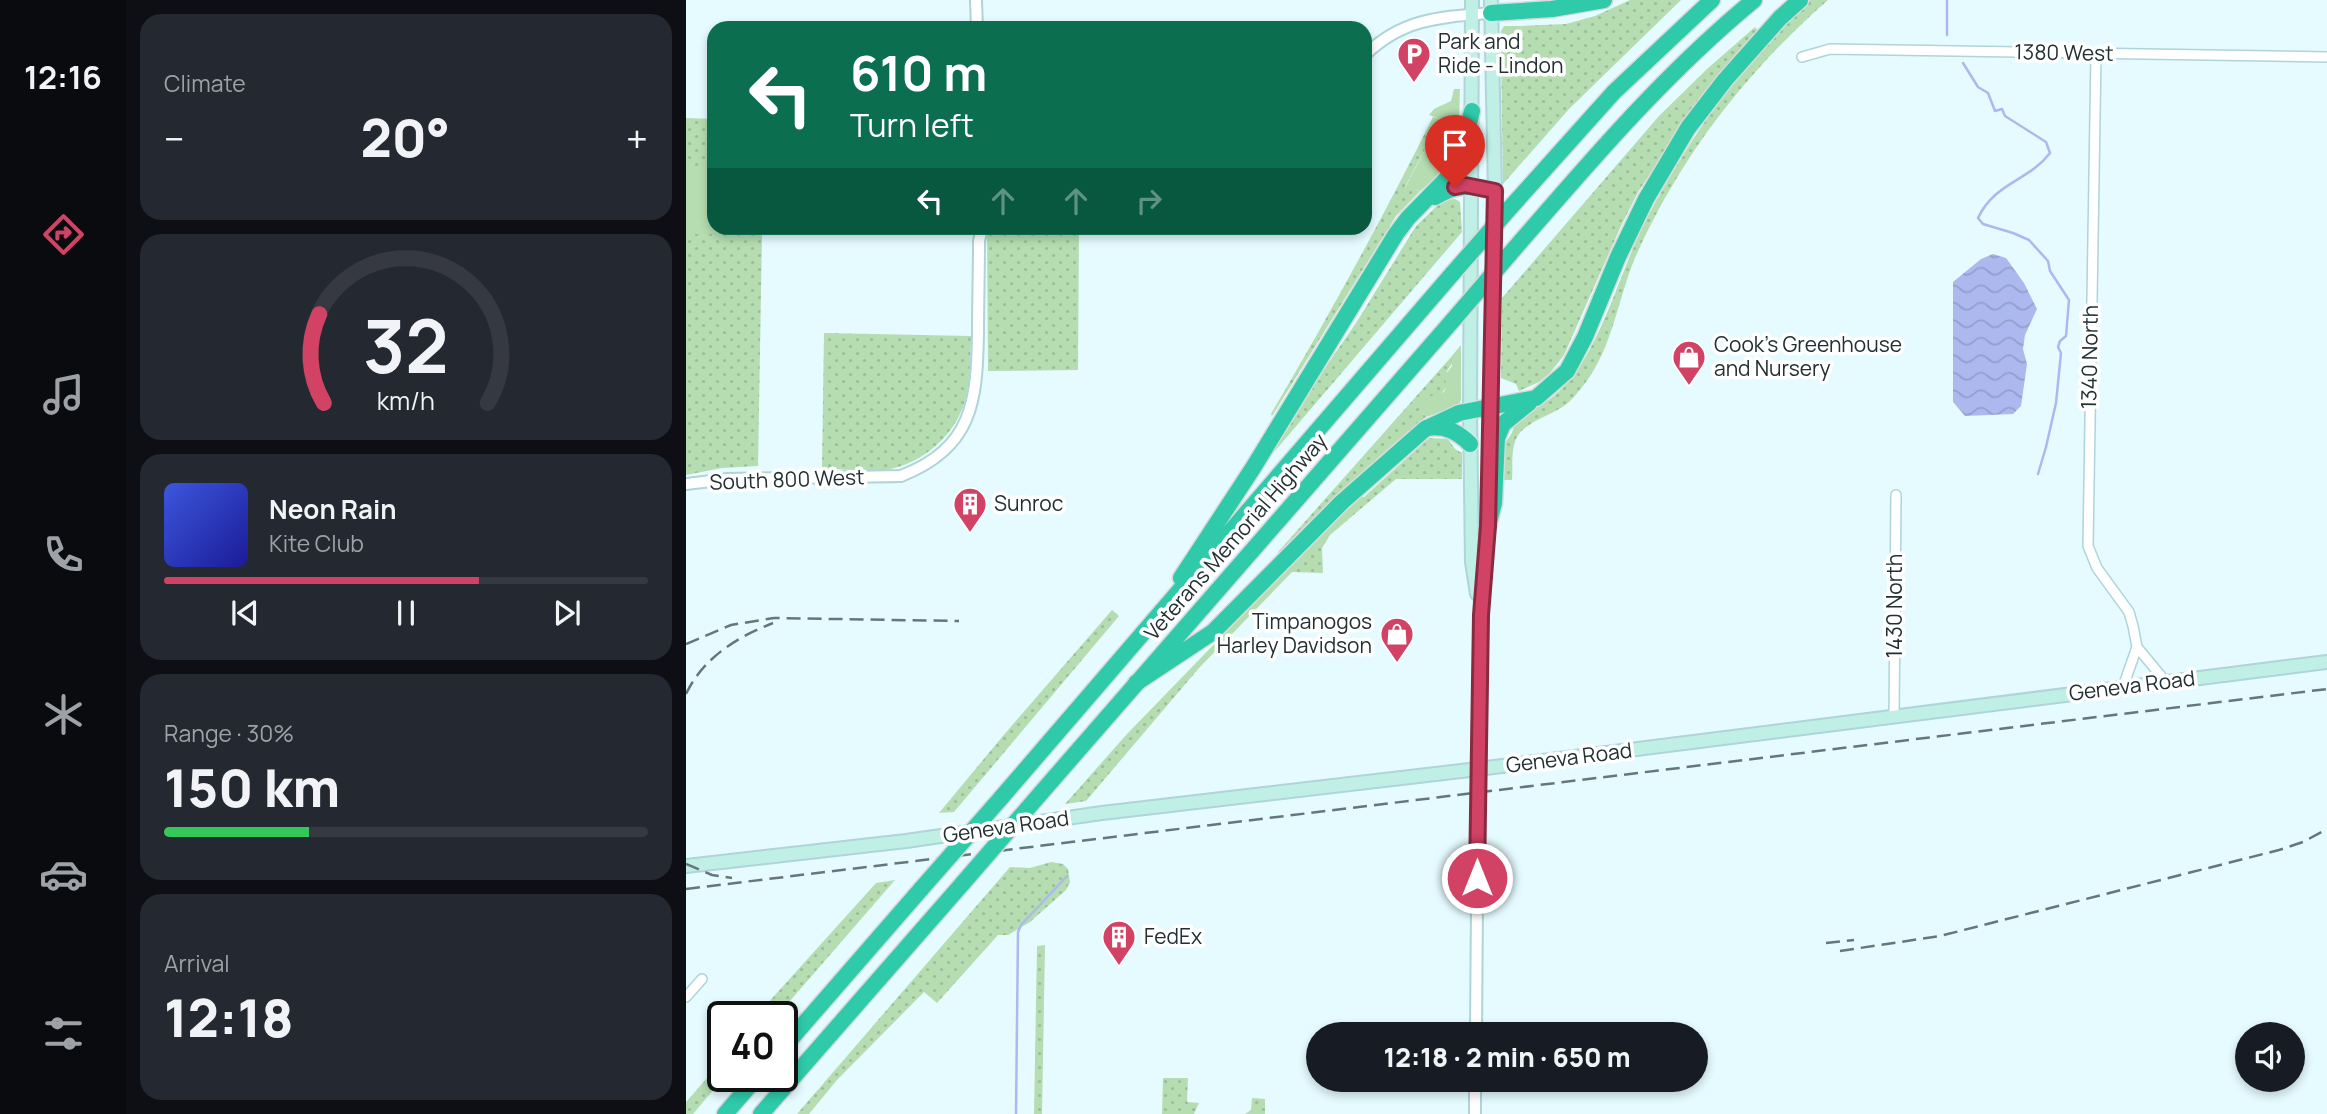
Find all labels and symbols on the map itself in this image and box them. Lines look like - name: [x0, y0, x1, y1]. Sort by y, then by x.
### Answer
- place label: Park and Ride - Lindon: [1438, 27, 1563, 79]
- parking icon: Park and Ride - Lindon: [1395, 35, 1433, 84]
- street label: 1380 West: [2014, 37, 2114, 67]
- pin: [1425, 115, 1485, 187]
- street label: 1340 North: [2074, 305, 2104, 409]
- place label: Cook's Greenhouse and Nursery: [1714, 330, 1902, 382]
- shop icon: Cook's Greenhouse and Nursery: [1670, 338, 1708, 387]
- street label: Veterans Memorial Highway: [1138, 427, 1333, 646]
- street label: South 800 West: [709, 462, 865, 496]
- building icon: Sunroc: [951, 485, 989, 534]
- place label: Sunroc: [994, 489, 1063, 517]
- street label: 1430 North: [1880, 554, 1908, 658]
- place label: Timpanogos Harley Davidson: [1217, 607, 1372, 659]
- shop icon: Timpanogos Harley Davidson: [1378, 615, 1416, 664]
- street label: Geneva Road: [2067, 663, 2196, 707]
- street label: Geneva Road: [1504, 735, 1633, 779]
- street label: Geneva Road: [941, 803, 1071, 849]
- position arrow: [1440, 841, 1514, 915]
- building icon: FedEx: [1100, 918, 1138, 967]
- place label: FedEx: [1144, 922, 1202, 950]
- speed limit sign: 40: [707, 1001, 798, 1092]

